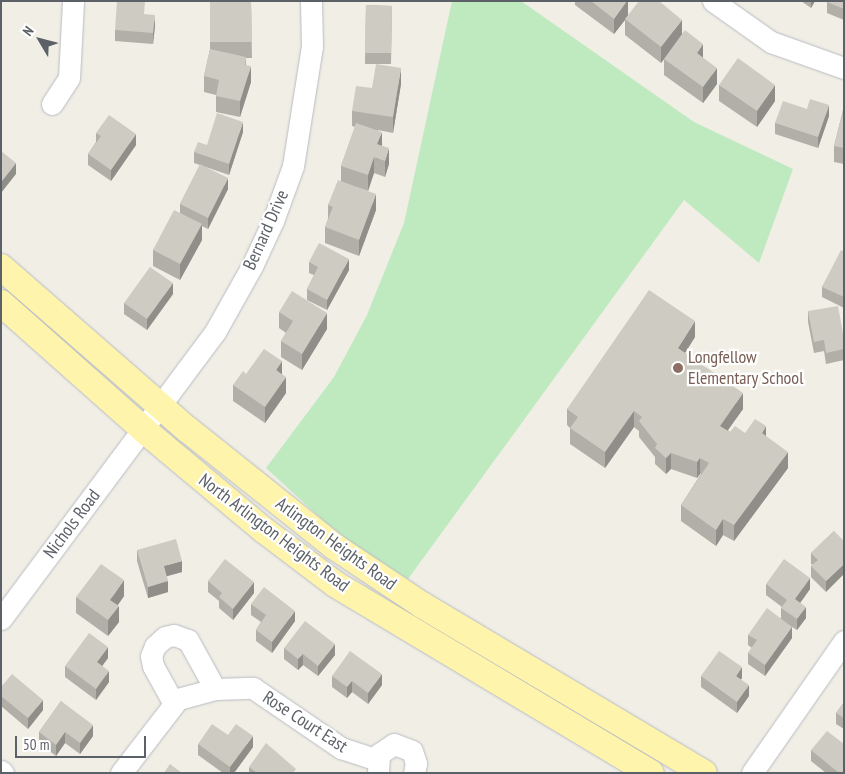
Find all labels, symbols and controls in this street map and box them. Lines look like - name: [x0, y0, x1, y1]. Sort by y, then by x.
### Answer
- north arrow: [15, 15, 65, 65]
- text: N: [19, 23, 37, 39]
- street label: Bernard Drive: [239, 187, 293, 273]
- place label: Longfellow Elementary School: [688, 347, 804, 389]
- marker: Longfellow Elementary School: [672, 362, 684, 374]
- street label: North Arlington Heights Road: [194, 469, 354, 597]
- street label: Nichols Road: [39, 485, 105, 563]
- street label: Arlington Heights Road: [271, 493, 401, 595]
- street label: Rose Court East: [259, 687, 351, 757]
- scale bar: [18, 726, 149, 758]
- text: 50 m: [23, 735, 49, 754]

